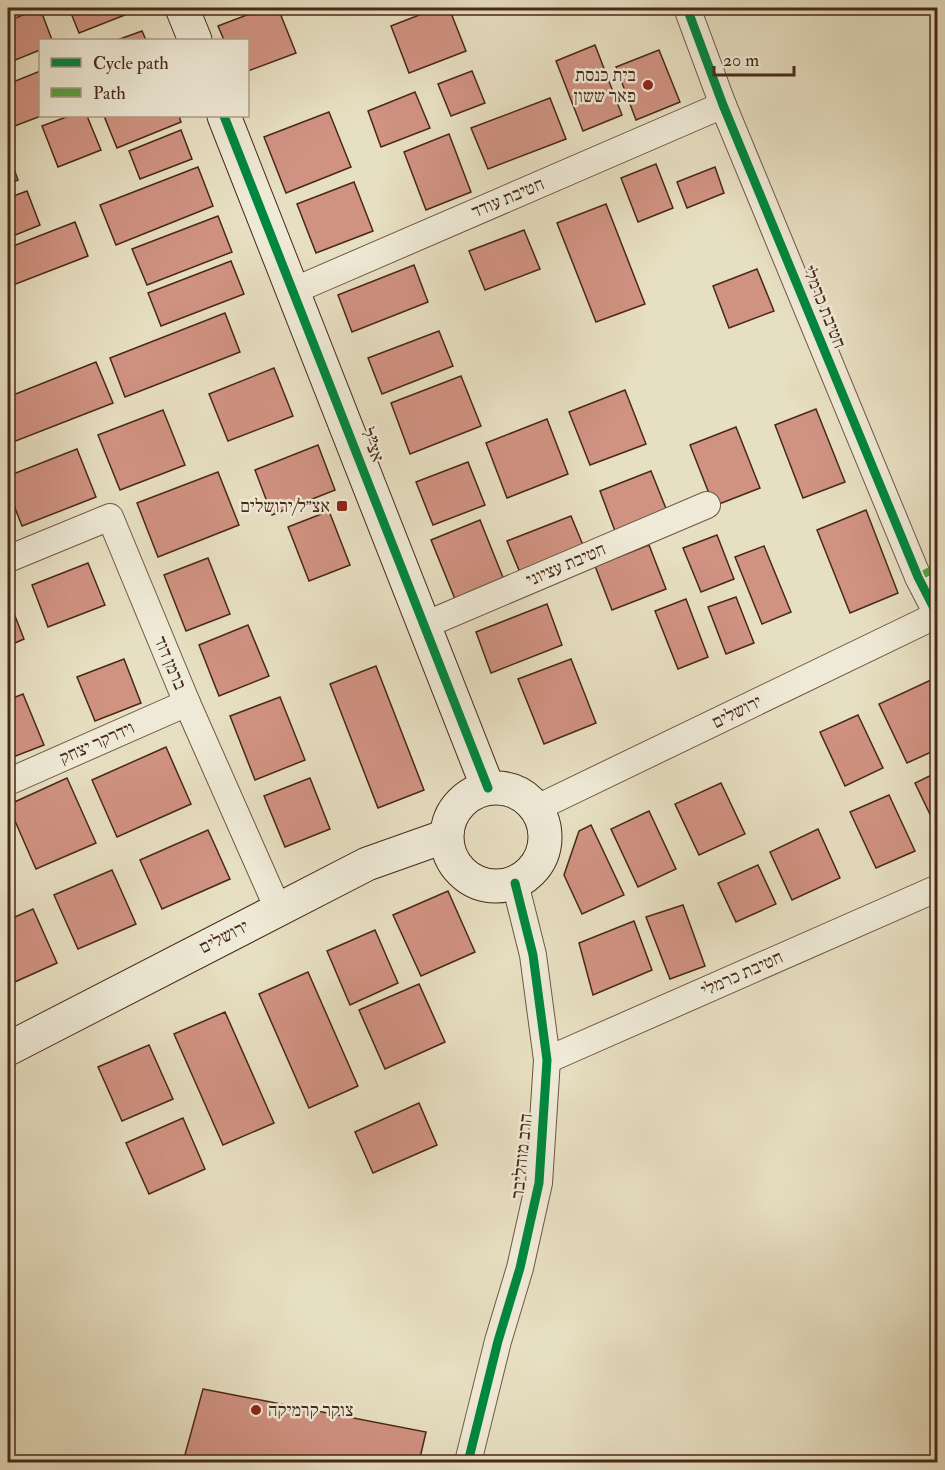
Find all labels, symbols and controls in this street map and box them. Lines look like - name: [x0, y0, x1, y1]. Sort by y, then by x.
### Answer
- legend: [39, 39, 249, 117]
- scale bar: [714, 39, 794, 77]
- text: 20 m: [723, 49, 759, 72]
- text: Cycle path: [93, 52, 169, 75]
- place label: בית כנסת פאר ששון: [574, 64, 636, 108]
- marker: בית כנסת פאר ששון: [641, 78, 655, 92]
- text: Path: [93, 82, 126, 105]
- street label: חטיבת עודד: [468, 172, 548, 224]
- street label: חטיבת כרמלי: [797, 262, 851, 352]
- street label: אצ"ל: [355, 425, 389, 465]
- place label: אצ״ל/ירושלים: [240, 495, 330, 518]
- marker: אצ״ל/ירושלים: [335, 499, 349, 513]
- street label: חטיבת עציוני: [523, 538, 609, 592]
- street label: ברמן דוד: [148, 633, 192, 694]
- street label: ירושלים: [708, 690, 766, 734]
- street label: וידרקר יצחק: [56, 716, 138, 770]
- street label: ירושלים: [195, 915, 253, 959]
- street label: חטיבת כרמלי: [697, 946, 787, 1002]
- street label: הרב מוהליבר: [506, 1112, 538, 1200]
- place label: צוקר קרמיקה: [268, 1399, 354, 1422]
- marker: צוקר קרמיקה: [249, 1403, 263, 1417]

